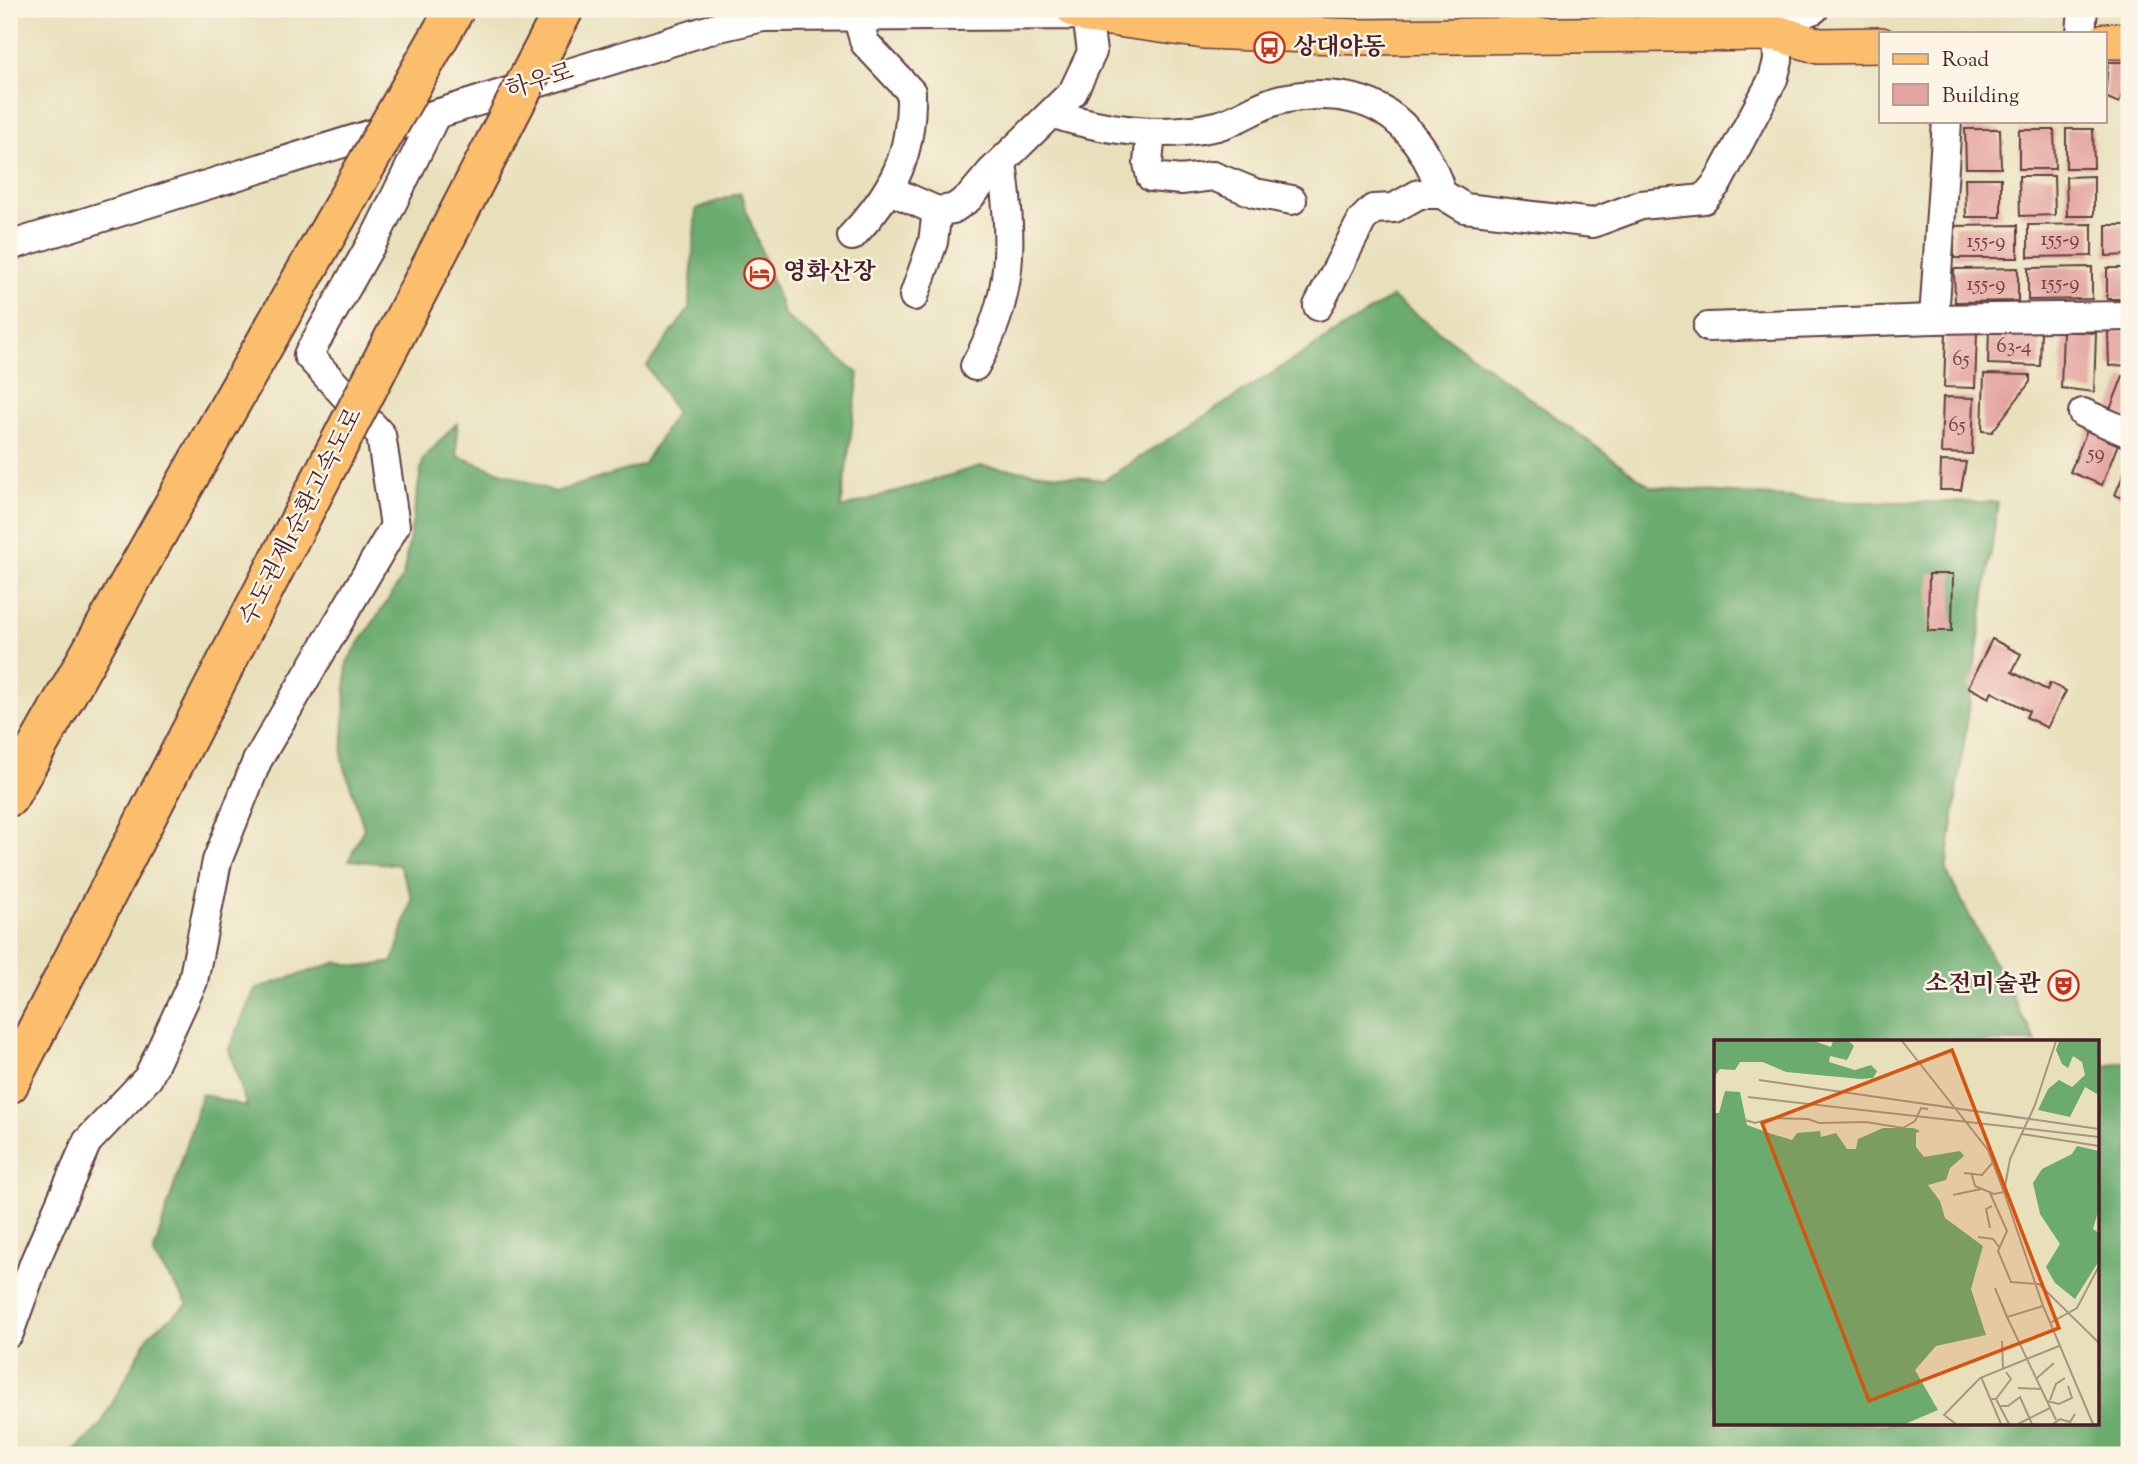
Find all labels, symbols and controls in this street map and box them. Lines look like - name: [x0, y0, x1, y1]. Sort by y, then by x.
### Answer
- bus stop icon: 상대야동: [1253, 31, 1287, 65]
- place label: 상대야동: [1293, 31, 1386, 65]
- legend: [1879, 32, 2106, 122]
- text: Road: [1942, 46, 1989, 76]
- street label: 하우로: [502, 56, 578, 108]
- text: Building: [1942, 82, 2019, 112]
- house number: 155-9: [2040, 225, 2080, 255]
- house number: 155-9: [1966, 227, 2006, 257]
- hotel icon: 영화산장: [743, 256, 777, 290]
- place label: 영화산장: [783, 256, 877, 290]
- house number: 155-9: [2040, 269, 2080, 299]
- house number: 155-9: [1966, 270, 2006, 300]
- house number: 63-4: [1996, 332, 2032, 362]
- house number: 65: [1952, 345, 1970, 375]
- street label: 수도권제1순환고속도로: [232, 402, 372, 632]
- house number: 65: [1948, 411, 1966, 441]
- house number: 59: [2086, 439, 2105, 469]
- place label: 소전미술관: [1925, 968, 2041, 1002]
- theatre icon: 소전미술관: [2047, 968, 2081, 1002]
- inset map: [1714, 1040, 2100, 1426]

